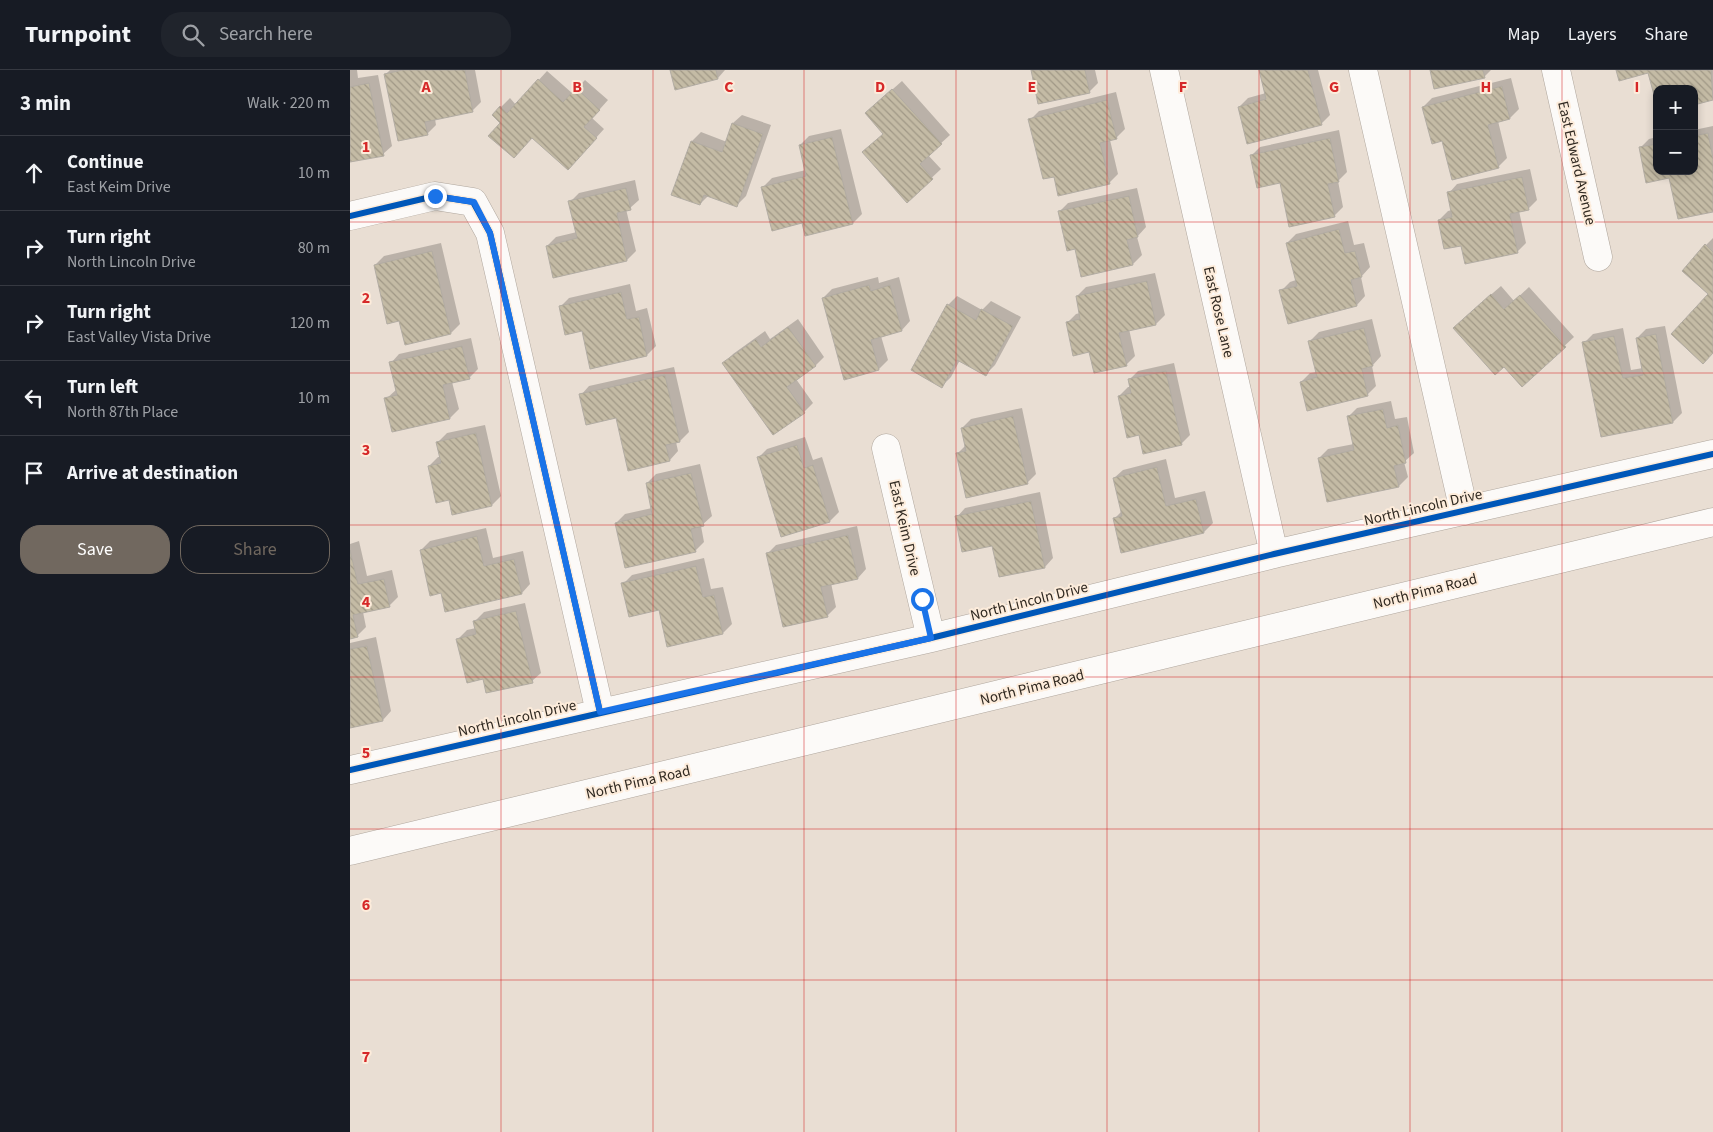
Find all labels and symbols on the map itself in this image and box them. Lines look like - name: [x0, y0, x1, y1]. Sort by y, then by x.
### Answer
- text: A: [420, 76, 431, 98]
- text: B: [572, 76, 582, 98]
- text: C: [724, 76, 734, 98]
- text: D: [875, 76, 885, 98]
- text: E: [1028, 76, 1036, 98]
- text: F: [1179, 76, 1187, 98]
- text: G: [1329, 76, 1339, 98]
- text: H: [1481, 76, 1491, 98]
- text: I: [1635, 76, 1639, 98]
- street label: East Edward Avenue: [1552, 99, 1601, 227]
- text: 1: [362, 136, 370, 158]
- route end: [424, 185, 447, 208]
- street label: East Rose Lane: [1198, 264, 1239, 360]
- text: 2: [362, 287, 370, 309]
- text: 3: [362, 439, 370, 461]
- street label: East Keim Drive: [883, 478, 926, 578]
- street label: North Lincoln Drive: [1362, 484, 1484, 531]
- street label: North Pima Road: [1371, 568, 1479, 615]
- street label: North Lincoln Drive: [968, 577, 1090, 626]
- route start: [911, 588, 934, 611]
- text: 4: [362, 591, 371, 613]
- street label: North Pima Road: [978, 664, 1086, 711]
- street label: North Lincoln Drive: [456, 695, 578, 742]
- text: 5: [362, 742, 370, 764]
- street label: North Pima Road: [584, 760, 692, 805]
- text: 6: [362, 894, 370, 916]
- text: 7: [362, 1046, 370, 1068]

